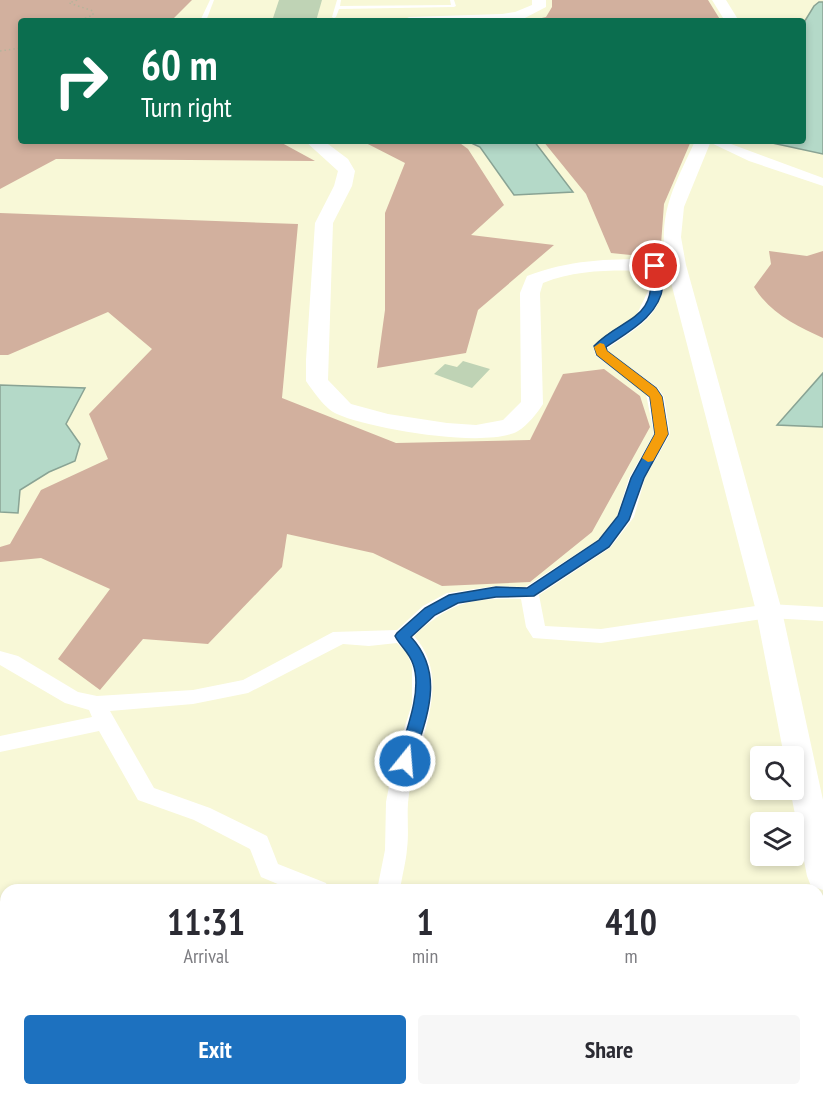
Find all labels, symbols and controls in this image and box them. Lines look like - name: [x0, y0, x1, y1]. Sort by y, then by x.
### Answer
- text: 60 m: [141, 37, 218, 92]
- icon: right: [42, 42, 120, 120]
- text: Turn right: [141, 90, 232, 124]
- pin: [629, 240, 680, 291]
- icon: arrive: [638, 249, 671, 282]
- position arrow: [373, 729, 437, 793]
- map controls: [750, 746, 804, 866]
- button: search: [750, 746, 804, 800]
- button: layers: [750, 812, 804, 866]
- text: 11:31: [167, 898, 245, 945]
- text: 1: [416, 898, 434, 945]
- text: 410: [605, 898, 657, 945]
- text: Arrival: [183, 943, 229, 969]
- text: min: [412, 943, 438, 969]
- text: m: [625, 943, 638, 969]
- button: Exit: [24, 1015, 406, 1084]
- button: Share: [418, 1015, 800, 1084]

